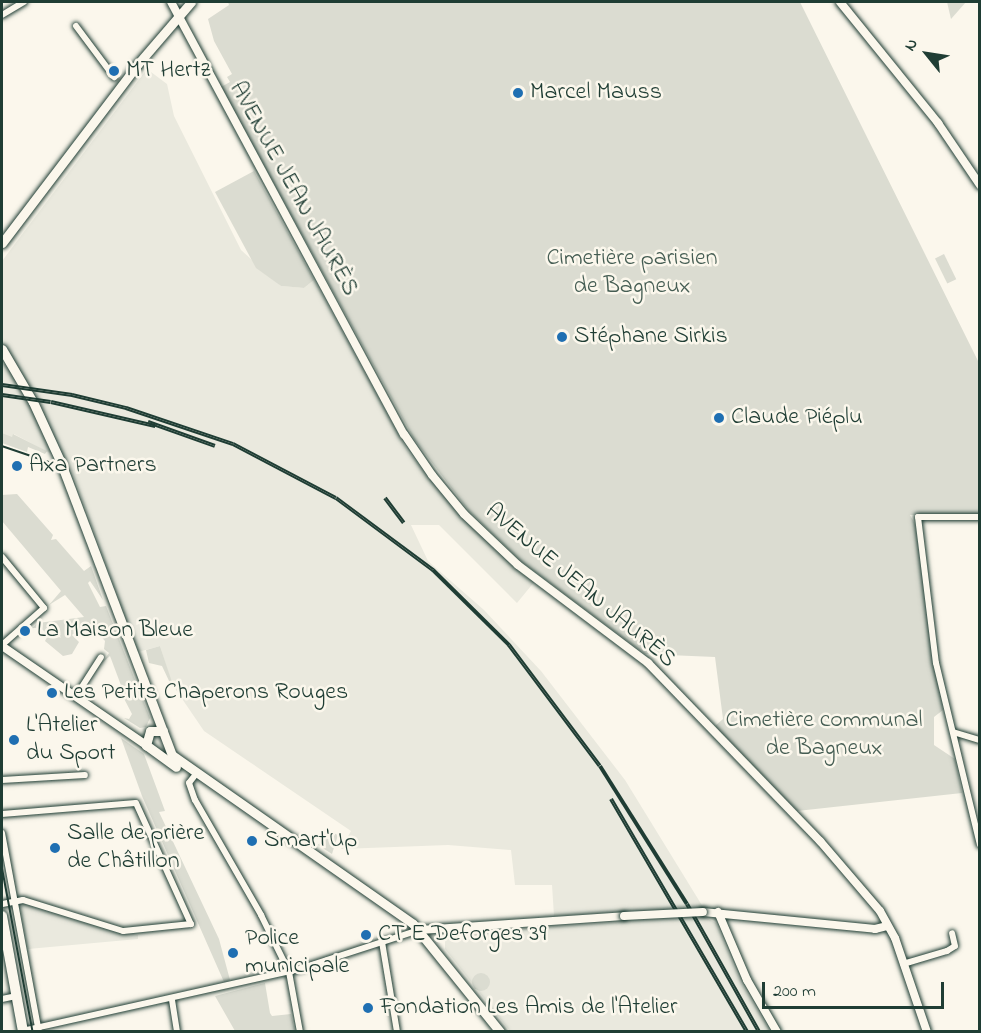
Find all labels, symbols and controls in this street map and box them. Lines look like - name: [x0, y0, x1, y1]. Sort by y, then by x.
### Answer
- north arrow: [897, 24, 957, 84]
- text: N: [898, 34, 925, 56]
- place label: MT Hertz: [126, 57, 211, 85]
- marker: MT Hertz: [107, 64, 121, 78]
- street label: AVENUE JEAN JAURÈS: [222, 77, 364, 301]
- place label: Marcel Mauss: [530, 79, 662, 107]
- marker: Marcel Mauss: [511, 86, 525, 100]
- park label: Cimetière parisien de Bagneux: [546, 245, 718, 301]
- place label: Stéphane Sirkis: [574, 323, 728, 351]
- marker: Stéphane Sirkis: [555, 330, 569, 344]
- place label: Claude Piéplu: [731, 404, 863, 432]
- marker: Claude Piéplu: [712, 411, 726, 425]
- place label: Axa Partners: [29, 452, 157, 480]
- marker: Axa Partners: [10, 459, 24, 473]
- street label: AVENUE JEAN JAURÈS: [479, 498, 681, 674]
- place label: La Maison Bleue: [37, 617, 193, 645]
- marker: La Maison Bleue: [18, 624, 32, 638]
- place label: Les Petits Chaperons Rouges: [64, 679, 348, 707]
- marker: Les Petits Chaperons Rouges: [45, 686, 59, 700]
- park label: Cimetière communal de Bagneux: [725, 707, 923, 763]
- place label: L'Atelier du Sport: [26, 712, 116, 768]
- marker: L'Atelier du Sport: [7, 733, 21, 747]
- place label: Salle de prière de Châtillon: [67, 820, 204, 876]
- place label: Smart'Up: [264, 827, 357, 855]
- marker: Smart'Up: [245, 834, 259, 848]
- marker: Salle de prière de Châtillon: [48, 841, 62, 855]
- place label: CT E Deforges 39: [378, 921, 546, 949]
- place label: Police municipale: [245, 925, 349, 981]
- marker: CT E Deforges 39: [359, 928, 373, 942]
- marker: Police municipale: [226, 946, 240, 960]
- scale bar: [765, 970, 946, 1008]
- text: 200 m: [773, 979, 816, 1005]
- place label: Fondation Les Amis de l'Atelier: [380, 994, 678, 1022]
- marker: Fondation Les Amis de l'Atelier: [361, 1001, 375, 1015]

